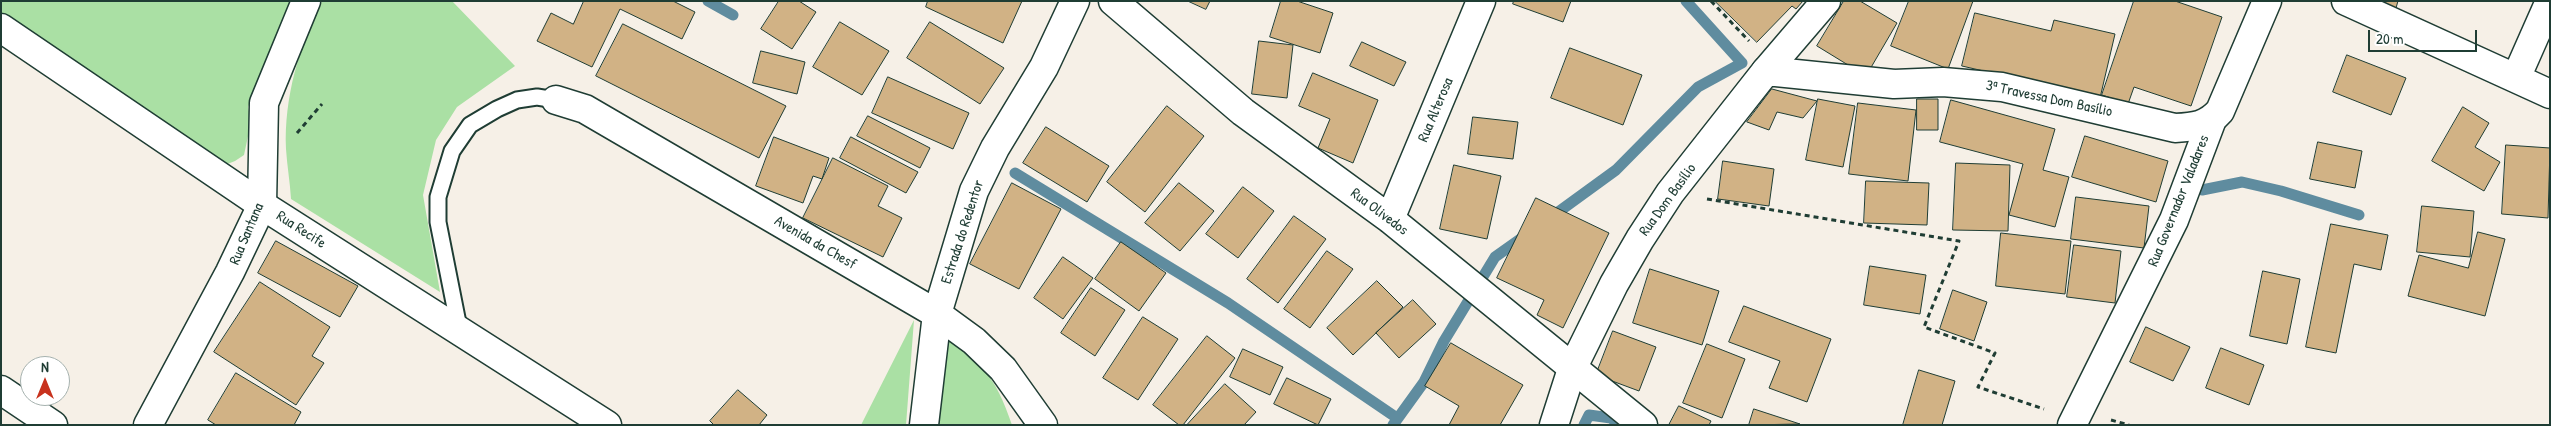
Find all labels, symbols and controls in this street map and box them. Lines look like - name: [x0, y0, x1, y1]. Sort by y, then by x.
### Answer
- scale bar: [2371, 20, 2480, 52]
- text: 20 m: [2376, 28, 2403, 49]
- street label: Rua Alterosa: [1414, 75, 1458, 145]
- street label: 3ª Travessa Dom Basílio: [1984, 77, 2114, 121]
- street label: Rua Governador Valadares: [2144, 133, 2214, 269]
- street label: Rua Dom Basílio: [1636, 160, 1700, 240]
- street label: Estrada do Redentor: [938, 178, 988, 286]
- street label: Rua Olivedos: [1347, 185, 1411, 239]
- street label: Rua Santana: [226, 200, 268, 268]
- street label: Rua Recife: [273, 207, 329, 253]
- street label: Avenida da Chesf: [771, 212, 859, 274]
- north arrow: [20, 356, 70, 406]
- text: N: [41, 357, 49, 376]

